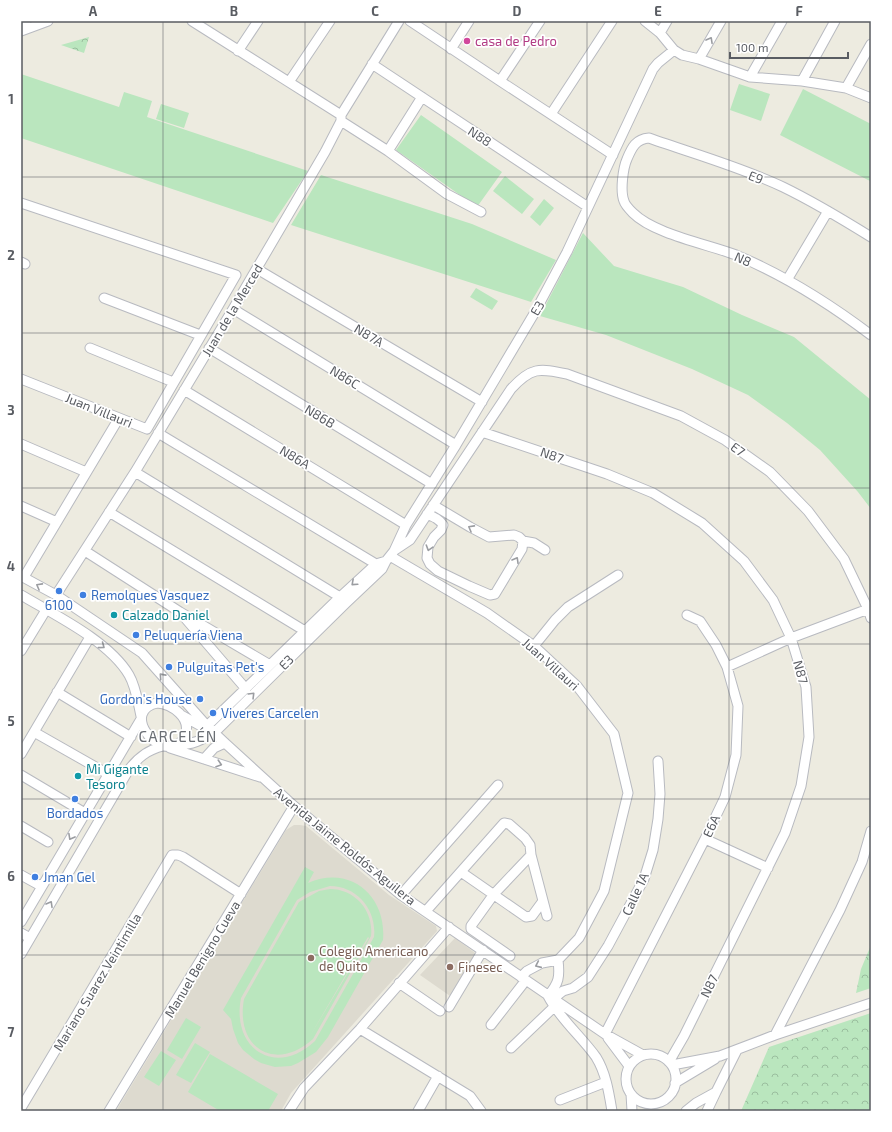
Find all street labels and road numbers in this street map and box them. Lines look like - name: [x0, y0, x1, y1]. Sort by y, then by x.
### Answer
- street label: N88: [465, 122, 495, 150]
- street label: E9: [746, 167, 766, 187]
- street label: N8: [732, 248, 754, 270]
- street label: Juan de la Merced: [198, 261, 266, 359]
- street label: E3: [526, 298, 548, 318]
- street label: N87A: [351, 320, 387, 350]
- street label: N86C: [327, 362, 363, 392]
- street label: Juan Villauri: [63, 389, 135, 431]
- street label: N86B: [302, 401, 338, 431]
- street label: E7: [728, 438, 749, 460]
- street label: N86A: [277, 442, 313, 472]
- street label: N87: [538, 444, 566, 467]
- street label: Juan Villauri: [519, 634, 583, 694]
- street label: E3: [275, 651, 297, 673]
- street label: N87: [790, 658, 812, 686]
- street label: Avenida Jaime Roldós Aguilera: [271, 784, 419, 908]
- street label: E6A: [699, 812, 723, 840]
- street label: Calle 1A: [618, 870, 652, 918]
- street label: Manuel Benigno Cueva: [161, 898, 243, 1020]
- street label: Mariano Suarez Veintimilla: [49, 910, 145, 1054]
- street label: N87: [697, 972, 722, 1000]

